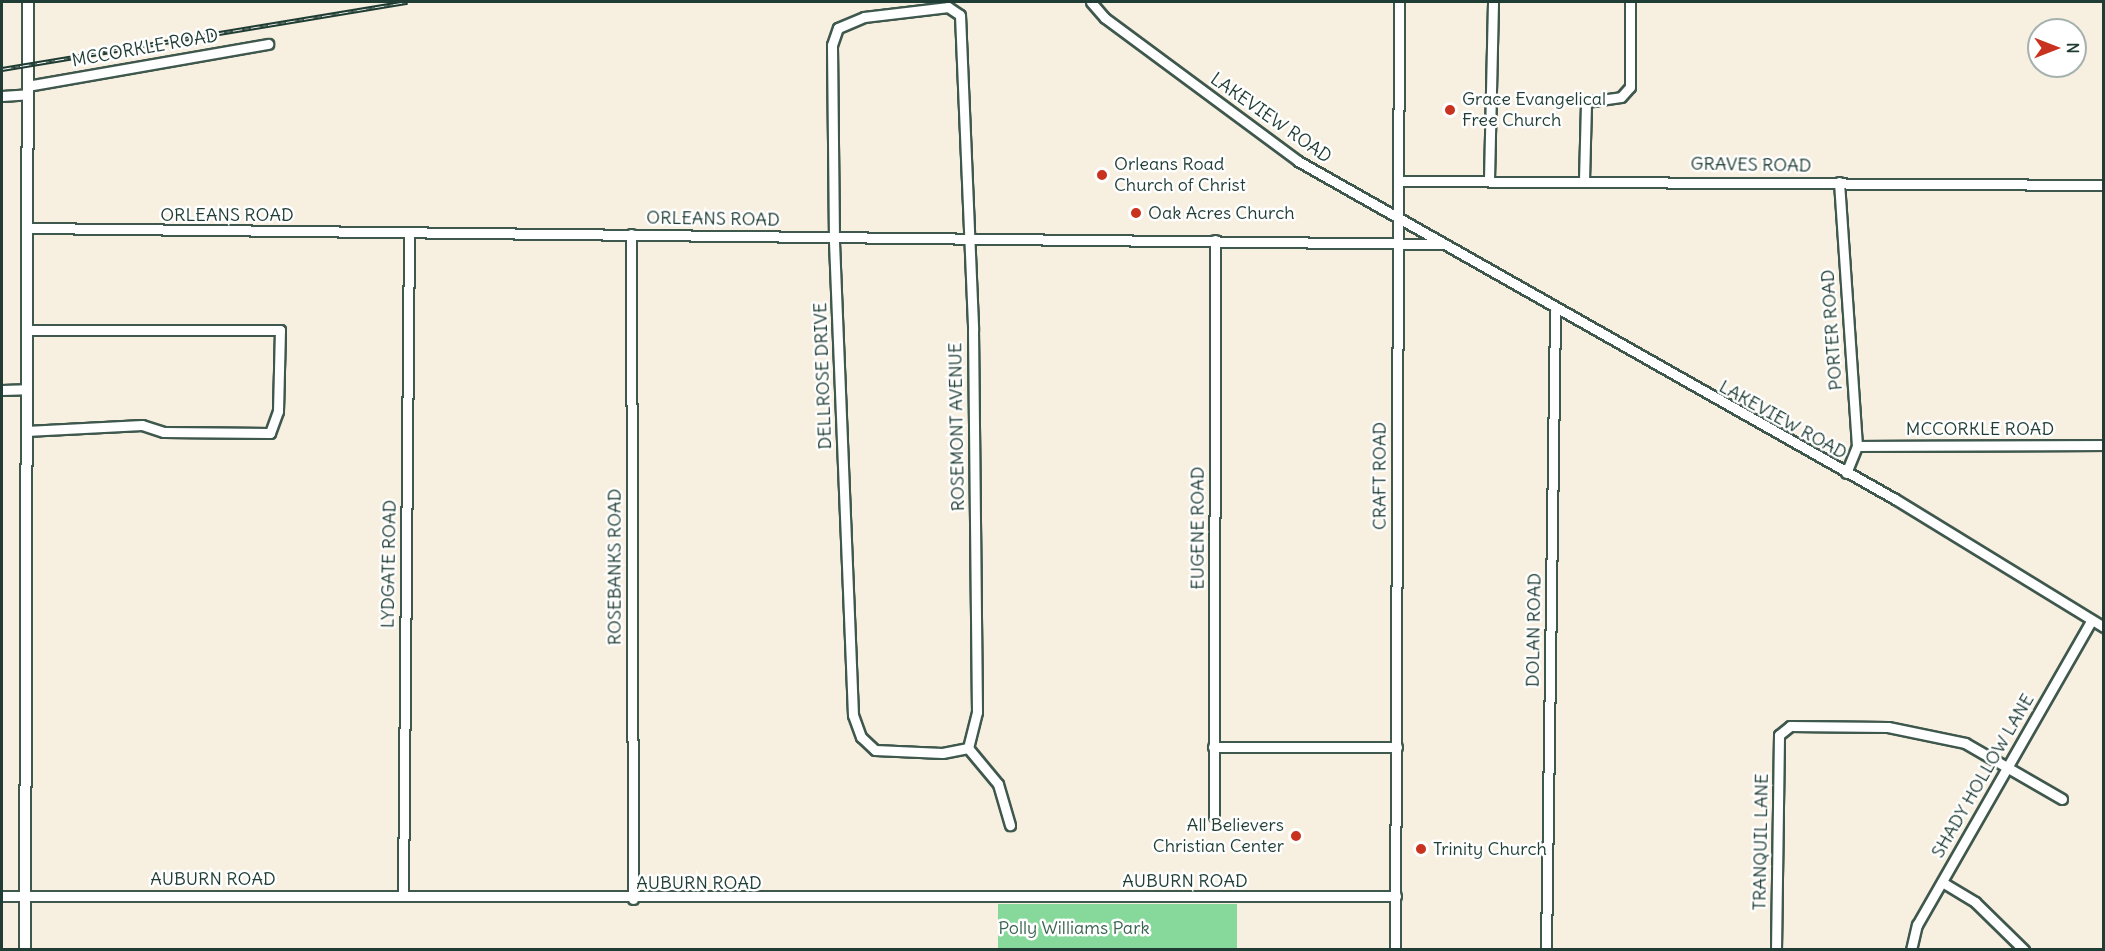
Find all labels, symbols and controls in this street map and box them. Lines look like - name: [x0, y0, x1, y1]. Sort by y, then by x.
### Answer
- north arrow: [2027, 18, 2087, 78]
- street label: MCCORKLE ROAD: [70, 24, 220, 72]
- text: N: [2063, 42, 2083, 54]
- street label: LAKEVIEW ROAD: [1206, 68, 1336, 168]
- place label: Grace Evangelical Free Church: [1462, 89, 1606, 132]
- marker: Grace Evangelical Free Church: [1443, 103, 1457, 117]
- street label: GRAVES ROAD: [1690, 153, 1812, 177]
- place label: Orleans Road Church of Christ: [1114, 154, 1246, 196]
- marker: Orleans Road Church of Christ: [1095, 168, 1109, 182]
- place label: Oak Acres Church: [1148, 202, 1295, 224]
- street label: ORLEANS ROAD: [160, 204, 294, 226]
- marker: Oak Acres Church: [1129, 206, 1143, 220]
- street label: ORLEANS ROAD: [646, 207, 780, 231]
- street label: PORTER ROAD: [1817, 269, 1847, 391]
- street label: DELLROSE DRIVE: [810, 302, 836, 450]
- street label: ROSEMONT AVENUE: [945, 342, 969, 512]
- street label: LAKEVIEW ROAD: [1715, 376, 1851, 464]
- street label: MCCORKLE ROAD: [1906, 418, 2054, 440]
- street label: CRAFT ROAD: [1369, 422, 1391, 530]
- street label: EUGENE ROAD: [1187, 466, 1209, 590]
- street label: ROSEBANKS ROAD: [604, 489, 626, 645]
- street label: LYDGATE ROAD: [377, 500, 401, 628]
- street label: DOLAN ROAD: [1522, 573, 1546, 687]
- street label: SHADY HOLLOW LANE: [1927, 690, 2039, 862]
- street label: TRANQUIL LANE: [1749, 773, 1773, 911]
- place label: All Believers Christian Center: [1153, 815, 1284, 858]
- marker: All Believers Christian Center: [1289, 829, 1303, 843]
- place label: Trinity Church: [1433, 838, 1547, 860]
- marker: Trinity Church: [1414, 842, 1428, 856]
- street label: AUBURN ROAD: [150, 868, 276, 890]
- street label: AUBURN ROAD: [1122, 870, 1248, 892]
- street label: AUBURN ROAD: [636, 872, 762, 894]
- park label: Polly Williams Park: [998, 917, 1150, 939]

